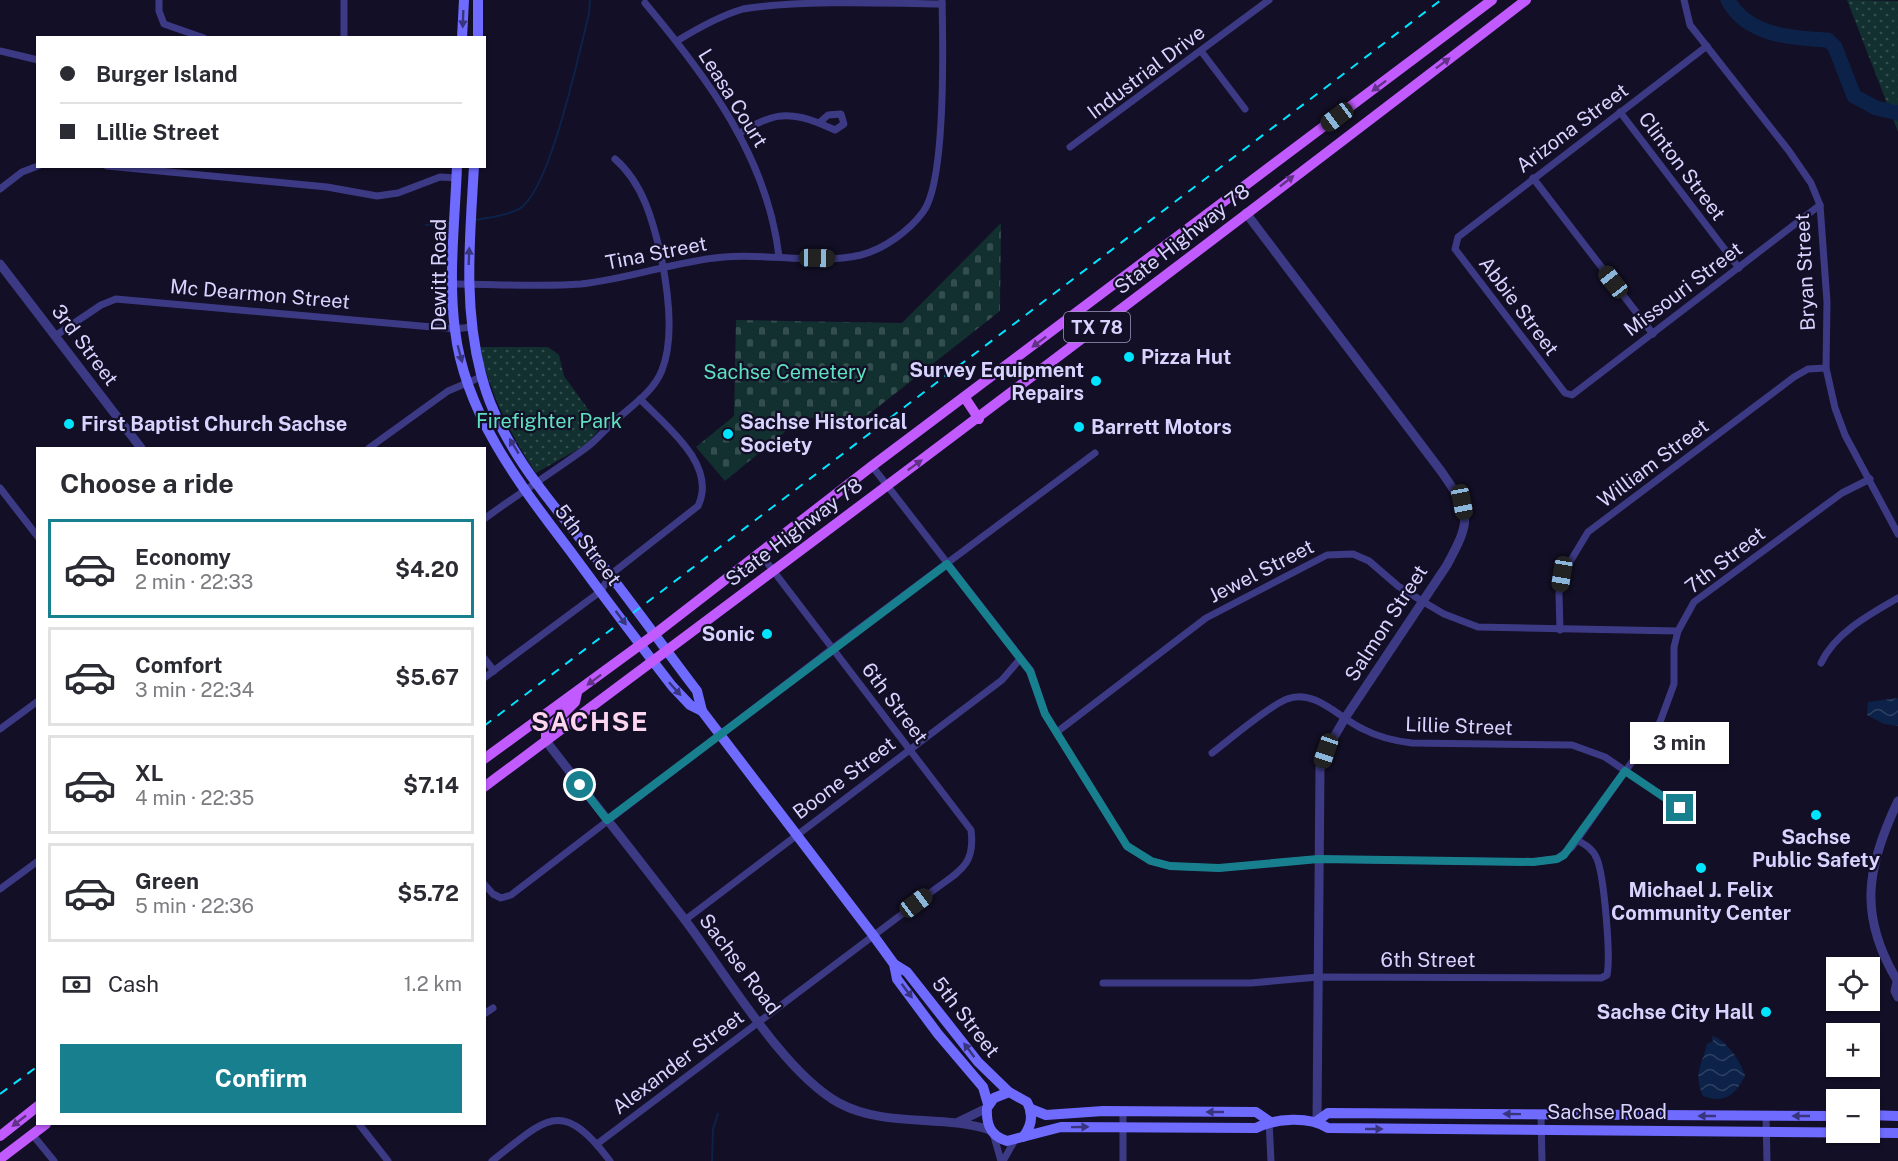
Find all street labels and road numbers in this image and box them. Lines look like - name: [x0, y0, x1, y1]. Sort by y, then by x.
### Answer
- street label: Industrial Drive: [1082, 20, 1210, 124]
- street label: Leasa Court: [693, 44, 773, 152]
- street label: Arizona Street: [1511, 78, 1633, 178]
- street label: Clinton Street: [1633, 107, 1731, 225]
- street label: State Highway 78: [1110, 179, 1254, 299]
- street label: Bryan Street: [1790, 213, 1820, 331]
- street label: Dewitt Road: [427, 219, 451, 331]
- street label: Tina Street: [603, 231, 709, 275]
- street label: Missouri Street: [1619, 237, 1747, 341]
- street label: Abbie Street: [1474, 252, 1564, 360]
- street label: Mc Dearmon Street: [169, 274, 351, 314]
- street label: 3rd Street: [47, 300, 123, 390]
- road number: TX 78: [1064, 312, 1130, 342]
- street label: William Street: [1593, 414, 1713, 512]
- street label: State Highway 78: [721, 473, 867, 591]
- street label: 5th Street: [550, 500, 626, 590]
- street label: 7th Street: [1680, 521, 1770, 599]
- street label: Jewel Street: [1204, 534, 1318, 608]
- street label: Salmon Street: [1340, 560, 1432, 686]
- street label: 6th Street: [857, 658, 933, 748]
- street label: Lillie Street: [1405, 712, 1513, 740]
- street label: Boone Street: [788, 732, 900, 824]
- street label: Sachse Road: [694, 909, 786, 1019]
- street label: 6th Street: [1380, 948, 1476, 972]
- street label: 5th Street: [927, 972, 1005, 1062]
- street label: Alexander Street: [608, 1005, 748, 1119]
- street label: Sachse Road: [1547, 1100, 1667, 1124]

